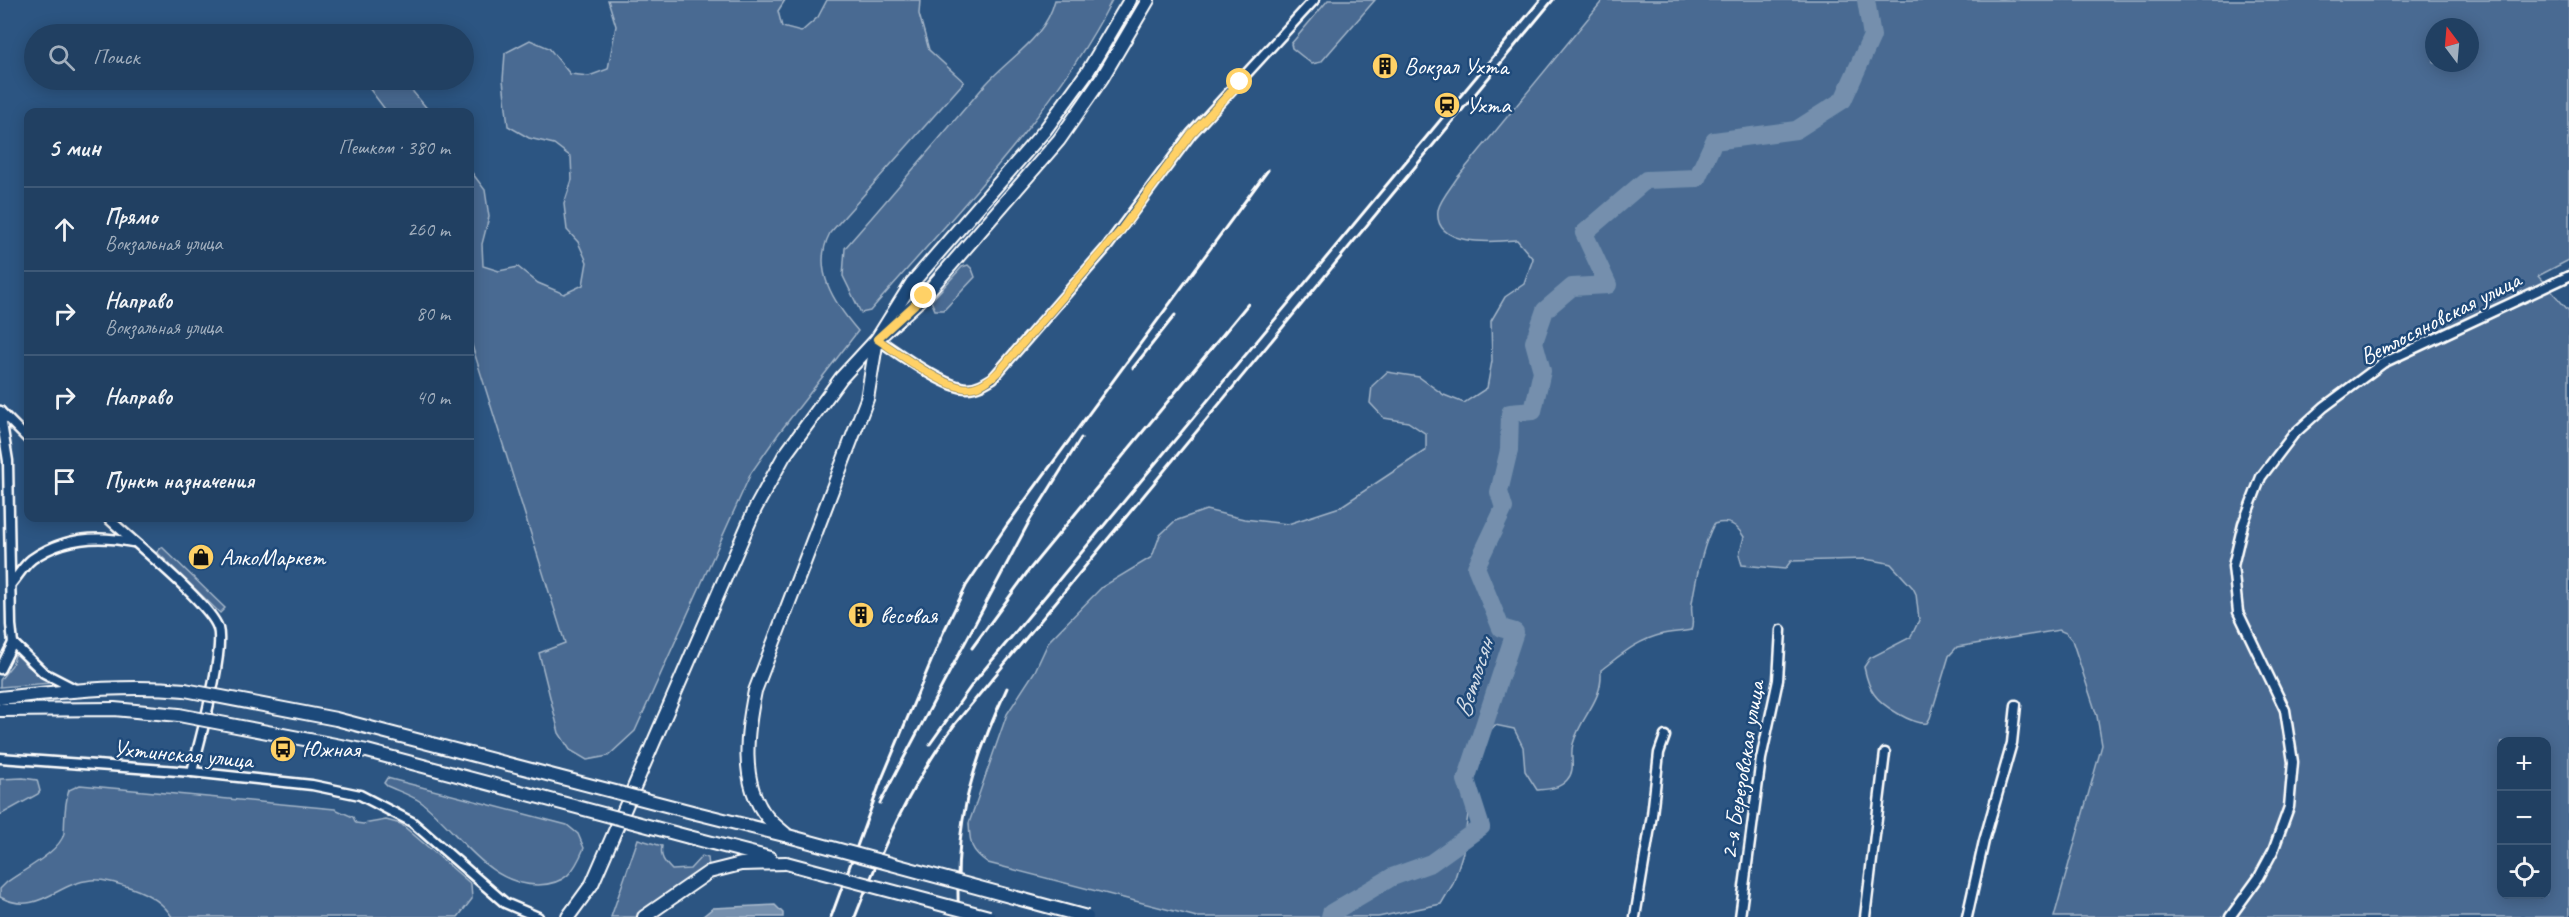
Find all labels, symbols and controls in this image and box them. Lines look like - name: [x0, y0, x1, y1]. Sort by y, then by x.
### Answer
- north arrow: [2425, 18, 2479, 72]
- search box: [24, 24, 474, 90]
- icon: search: [45, 41, 78, 74]
- text: Поиск: [93, 43, 139, 71]
- building icon: Вокзал Ухта: [1370, 51, 1400, 81]
- place label: Вокзал Ухта: [1404, 51, 1510, 81]
- route start: [1226, 68, 1252, 94]
- station icon: Ухта: [1432, 90, 1462, 120]
- place label: Ухта: [1466, 90, 1512, 120]
- text: 5 мин: [48, 131, 100, 164]
- text: Пешком · 380 m: [338, 135, 450, 160]
- text: Прямо: [105, 203, 157, 231]
- icon: ahead: [48, 213, 81, 246]
- text: 260 m: [407, 217, 450, 242]
- text: Вокзальная улица: [105, 231, 222, 256]
- street label: Ветлосяновская улица: [2354, 264, 2527, 371]
- route end: [910, 282, 936, 308]
- text: Направо: [105, 287, 172, 315]
- icon: right: [48, 297, 81, 330]
- text: 80 m: [416, 301, 450, 326]
- text: Вокзальная улица: [105, 315, 222, 340]
- icon: right: [48, 381, 81, 414]
- text: Направо: [105, 383, 172, 411]
- text: 40 m: [416, 385, 450, 410]
- icon: arrive: [48, 465, 81, 498]
- text: Пункт назначения: [105, 467, 254, 495]
- shop icon: АлкоМаркет: [186, 542, 216, 572]
- place label: АлкоМаркет: [220, 542, 326, 572]
- building icon: весовая: [846, 600, 876, 630]
- place label: весовая: [880, 600, 939, 630]
- water label: Ветлосян: [1445, 630, 1503, 722]
- street label: 2-я Березовская улица: [1713, 676, 1771, 861]
- street label: Ухтинская улица: [112, 733, 256, 775]
- bus stop icon: Южная: [268, 734, 298, 764]
- place label: Южная: [302, 734, 361, 764]
- map controls: [2497, 737, 2551, 899]
- button: +: [2497, 737, 2551, 791]
- button: −: [2497, 791, 2551, 845]
- button: locate: [2497, 845, 2551, 899]

